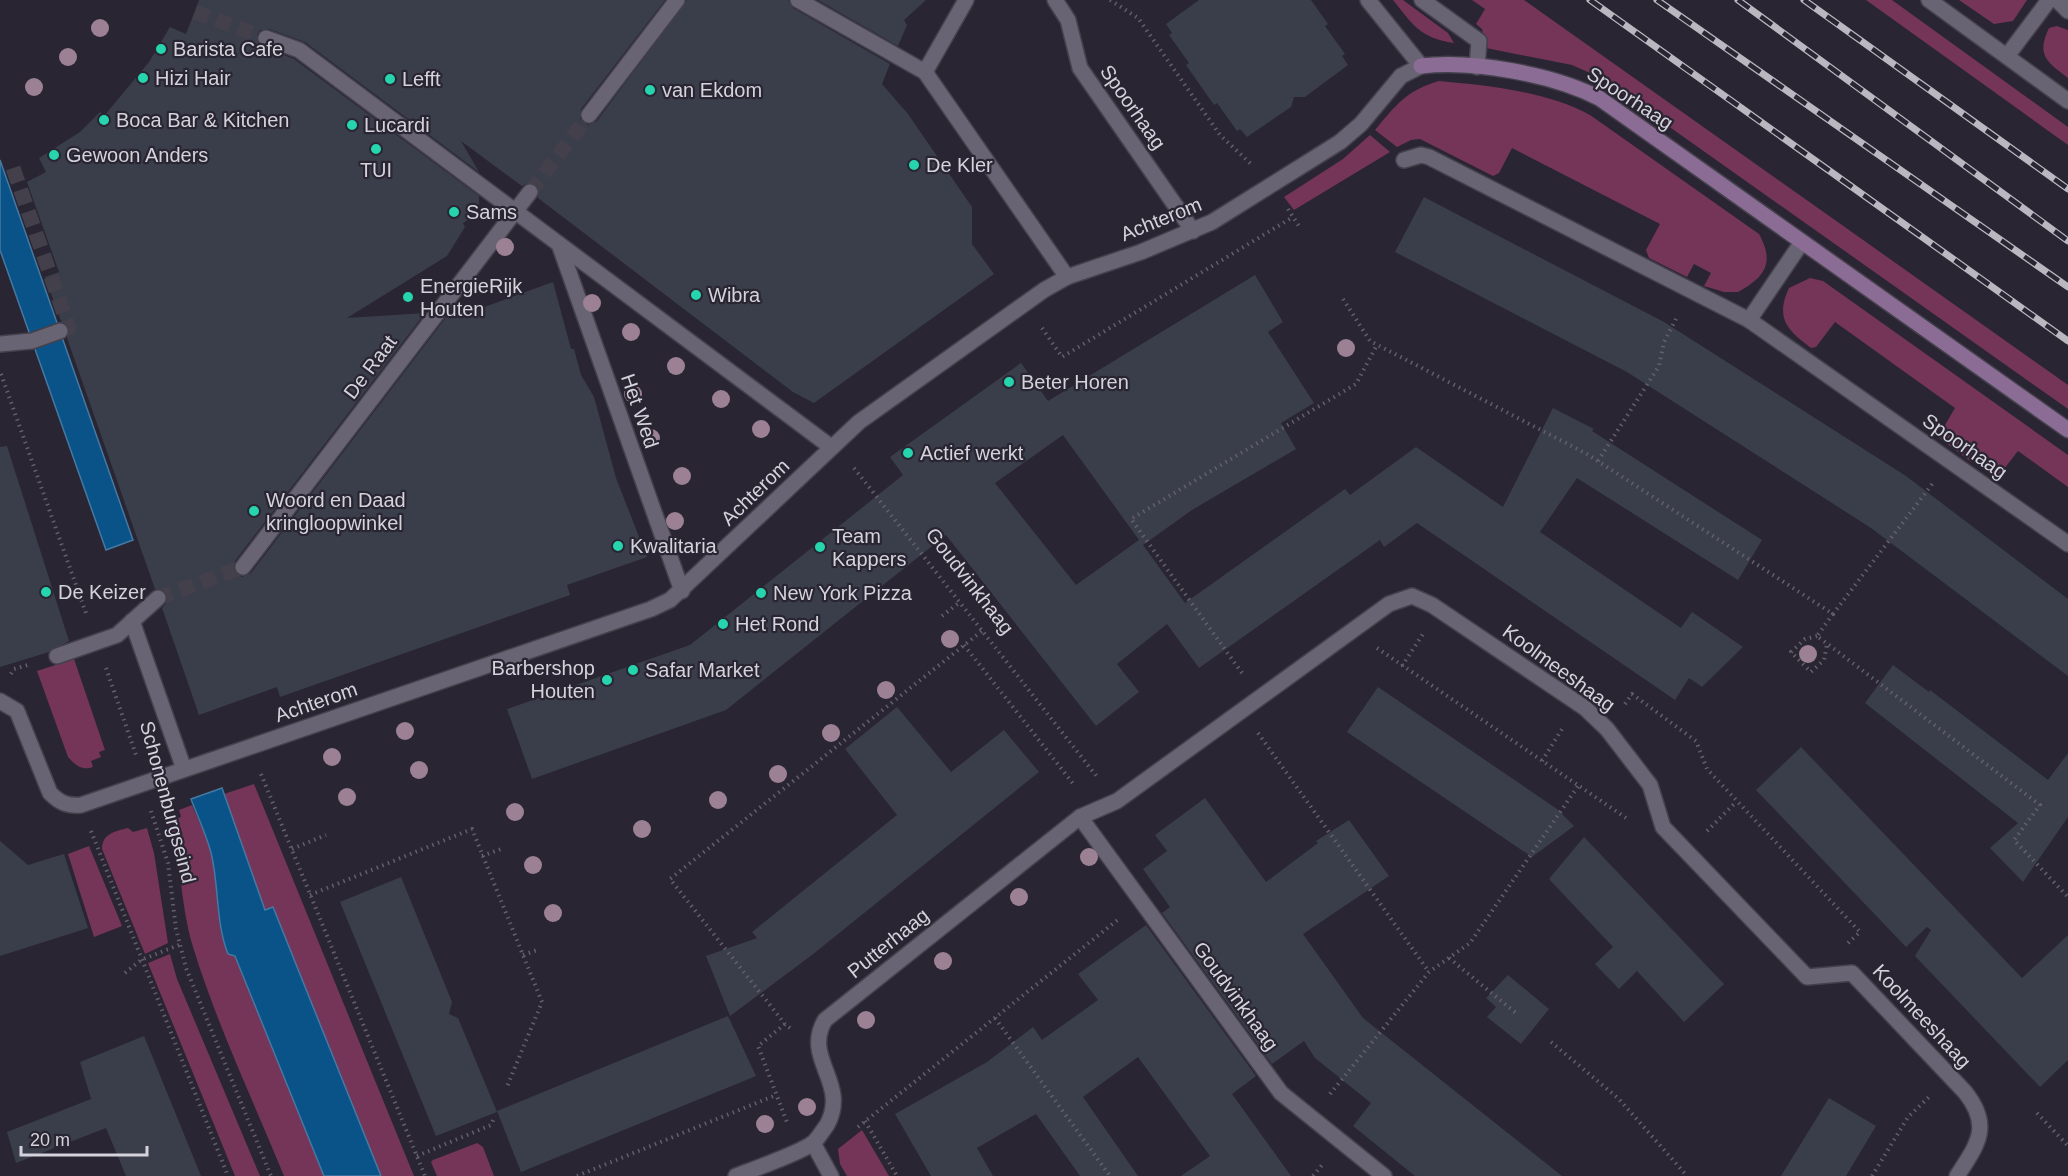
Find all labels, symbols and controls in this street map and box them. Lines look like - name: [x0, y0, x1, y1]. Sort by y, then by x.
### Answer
- place label: Barista Cafe: [173, 38, 283, 60]
- marker: Barista Cafe: [154, 42, 168, 56]
- street label: Spoorhaag: [1096, 61, 1170, 153]
- street label: Spoorhaag: [1583, 62, 1677, 134]
- place label: Hizi Hair: [155, 67, 231, 89]
- place label: Lefft: [402, 68, 441, 90]
- marker: Hizi Hair: [136, 71, 150, 85]
- marker: Lefft: [383, 72, 397, 86]
- place label: van Ekdom: [662, 79, 762, 101]
- marker: van Ekdom: [643, 83, 657, 97]
- place label: Boca Bar & Kitchen: [116, 109, 289, 131]
- marker: Boca Bar & Kitchen: [97, 113, 111, 127]
- place label: Lucardi: [364, 114, 430, 136]
- marker: Lucardi: [345, 118, 359, 132]
- marker: TUI: [369, 142, 383, 156]
- place label: Gewoon Anders: [66, 144, 208, 166]
- marker: Gewoon Anders: [47, 148, 61, 162]
- place label: De Kler: [926, 154, 993, 176]
- marker: De Kler: [907, 158, 921, 172]
- place label: TUI: [360, 159, 392, 181]
- street label: Achterom: [1117, 193, 1205, 245]
- place label: Sams: [466, 201, 517, 223]
- marker: Sams: [447, 205, 461, 219]
- place label: EnergieRijk Houten: [420, 275, 523, 320]
- place label: Wibra: [708, 284, 761, 306]
- marker: Wibra: [689, 288, 703, 302]
- marker: EnergieRijk Houten: [401, 290, 415, 304]
- street label: De Raat: [339, 331, 401, 403]
- street label: Het Wed: [617, 371, 663, 451]
- place label: Beter Horen: [1021, 371, 1129, 393]
- marker: Beter Horen: [1002, 375, 1016, 389]
- street label: Spoorhaag: [1919, 409, 2011, 483]
- place label: Actief werkt: [920, 442, 1024, 464]
- marker: Actief werkt: [901, 446, 915, 460]
- street label: Achterom: [717, 454, 793, 530]
- place label: Woord en Daad kringloopwinkel: [266, 489, 406, 534]
- marker: Woord en Daad kringloopwinkel: [247, 504, 261, 518]
- street label: Goudvinkhaag: [922, 523, 1018, 639]
- place label: Team Kappers: [832, 525, 907, 570]
- place label: Kwalitaria: [630, 535, 718, 557]
- marker: Kwalitaria: [611, 539, 625, 553]
- marker: Team Kappers: [813, 540, 827, 554]
- place label: De Keizer: [58, 581, 146, 603]
- place label: New York Pizza: [773, 582, 913, 604]
- marker: De Keizer: [39, 585, 53, 599]
- marker: New York Pizza: [754, 586, 768, 600]
- place label: Het Rond: [735, 613, 820, 635]
- marker: Het Rond: [716, 617, 730, 631]
- street label: Koolmeeshaag: [1499, 620, 1619, 716]
- place label: Barbershop Houten: [492, 657, 595, 702]
- place label: Safar Market: [645, 659, 760, 681]
- marker: Safar Market: [626, 663, 640, 677]
- marker: Barbershop Houten: [600, 673, 614, 687]
- street label: Achterom: [272, 678, 360, 726]
- street label: Schonenburgseind: [136, 719, 200, 885]
- street label: Putterhaag: [843, 904, 933, 982]
- street label: Goudvinkhaag: [1189, 937, 1283, 1055]
- street label: Koolmeeshaag: [1868, 960, 1976, 1072]
- scale bar: [21, 1119, 147, 1157]
- text: 20 m: [30, 1130, 70, 1150]

